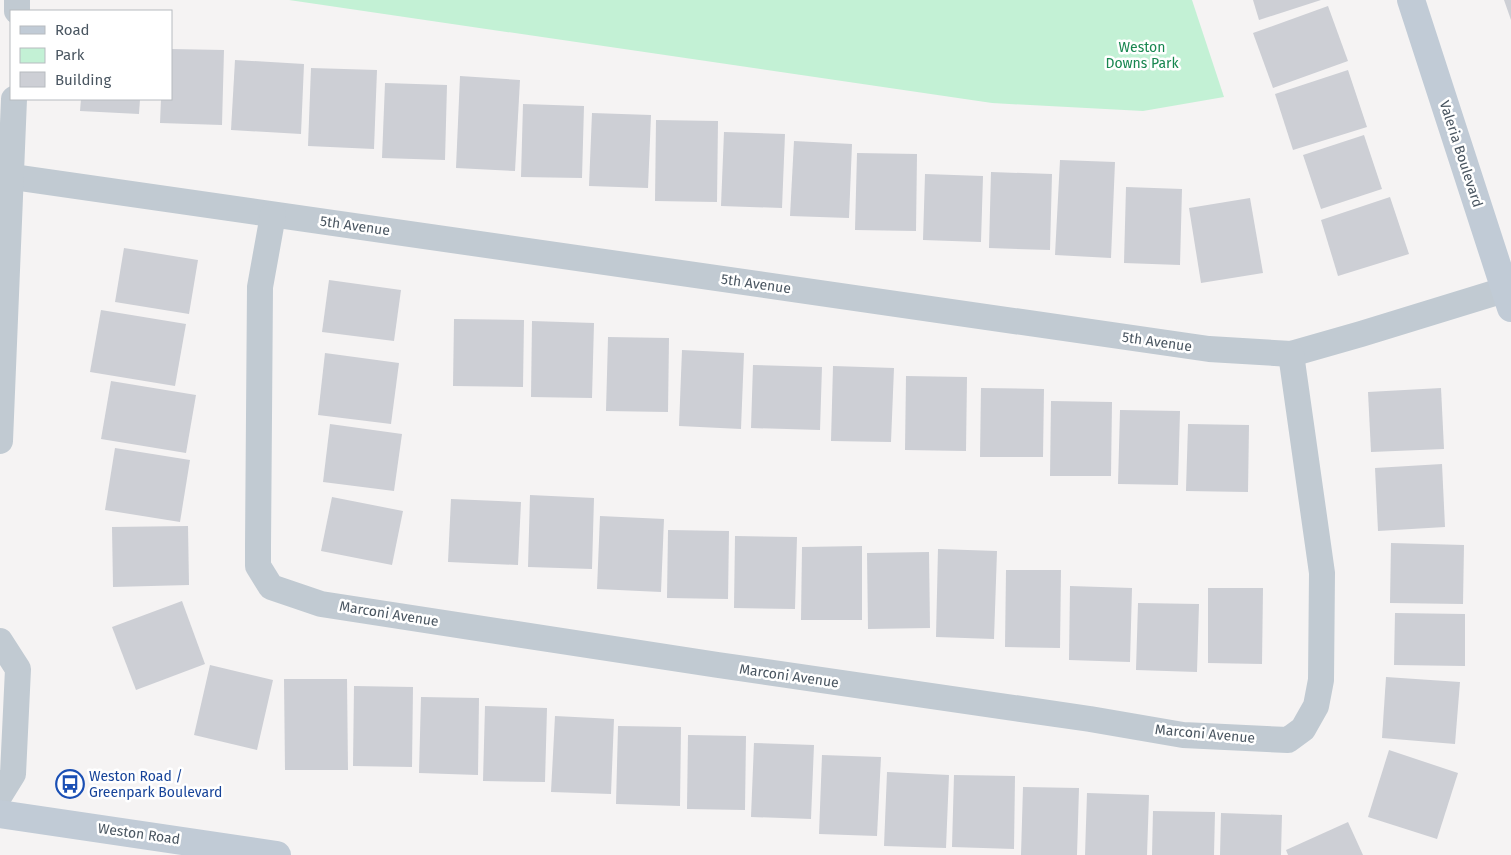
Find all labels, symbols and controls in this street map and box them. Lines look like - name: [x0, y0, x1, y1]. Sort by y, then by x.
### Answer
- legend: [10, 10, 172, 100]
- text: Road: [55, 21, 90, 39]
- park label: Weston Downs Park: [1105, 39, 1179, 72]
- text: Park: [55, 46, 85, 64]
- text: Building: [55, 71, 111, 89]
- street label: Valeria Boulevard: [1436, 99, 1486, 209]
- street label: 5th Avenue: [319, 213, 391, 239]
- street label: 5th Avenue: [720, 271, 792, 297]
- street label: 5th Avenue: [1121, 329, 1193, 355]
- street label: Marconi Avenue: [338, 598, 440, 630]
- street label: Marconi Avenue: [738, 661, 840, 691]
- street label: Marconi Avenue: [1154, 721, 1256, 747]
- place label: Weston Road / Greenpark Boulevard: [89, 768, 222, 801]
- bus stop icon: Weston Road / Greenpark Boulevard: [55, 769, 85, 799]
- street label: Weston Road: [97, 820, 181, 848]

